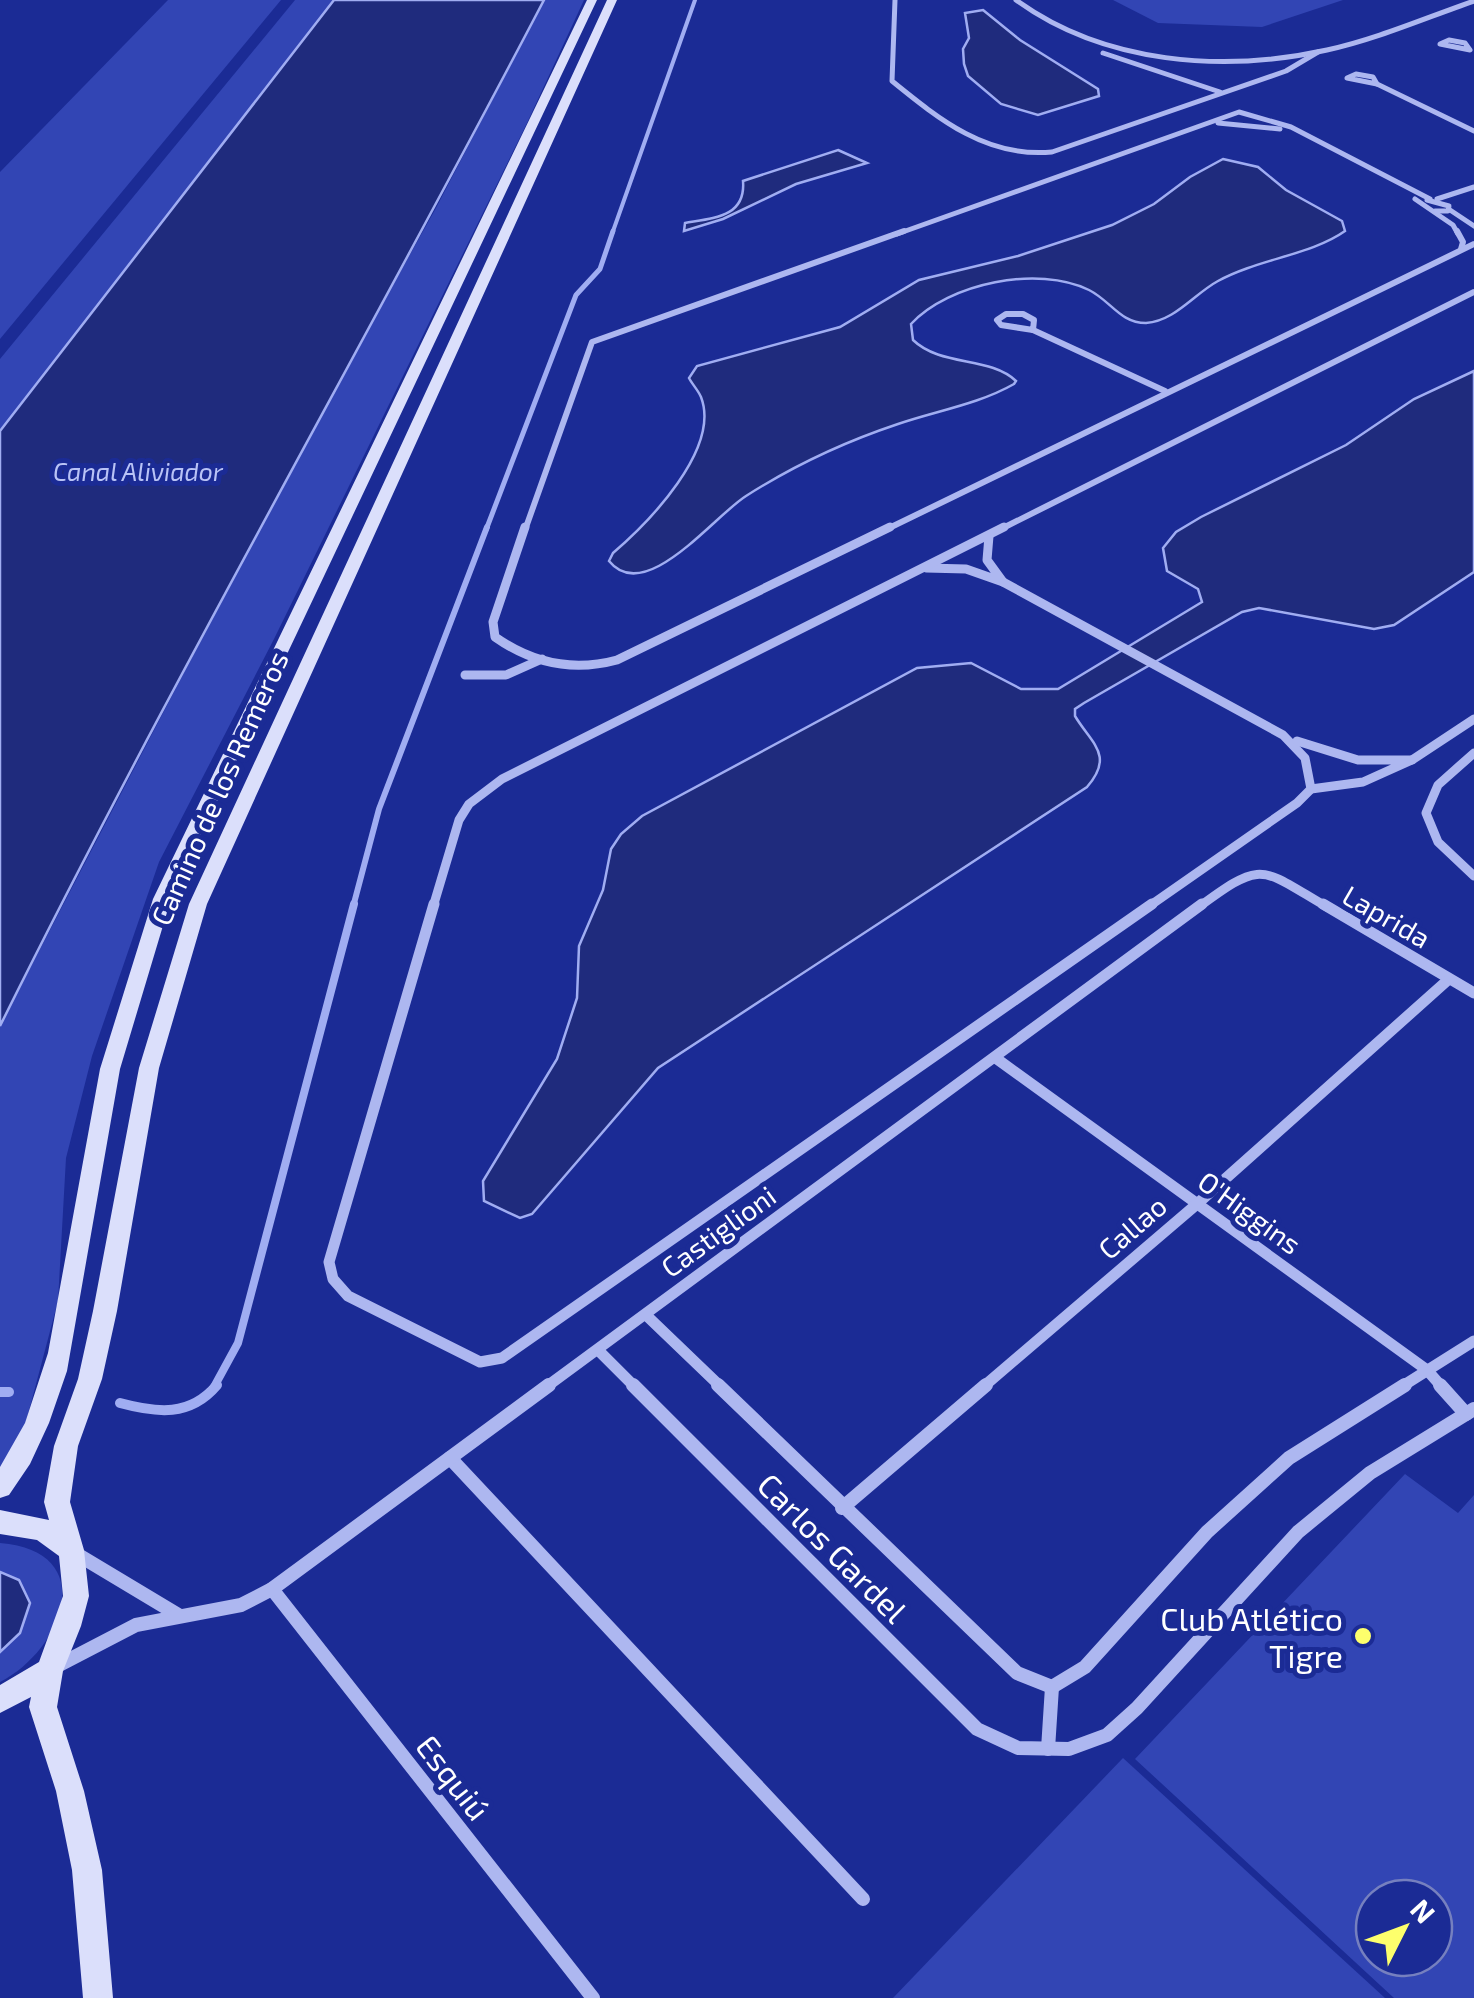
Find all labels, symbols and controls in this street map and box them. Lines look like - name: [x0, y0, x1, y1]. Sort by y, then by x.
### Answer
- water label: Canal Aliviador: [53, 456, 224, 486]
- street label: Camino de los Remeros: [143, 646, 295, 930]
- street label: Laprida: [1337, 877, 1437, 955]
- street label: O'Higgins: [1192, 1163, 1308, 1261]
- street label: Castiglioni: [654, 1178, 782, 1284]
- street label: Callao: [1091, 1188, 1173, 1266]
- street label: Carlos Gardel: [751, 1465, 916, 1630]
- place label: Club Atlético Tigre: [1160, 1599, 1343, 1674]
- marker: Club Atlético Tigre: [1352, 1625, 1374, 1647]
- street label: Esquiú: [409, 1727, 499, 1827]
- north arrow: [1354, 1878, 1454, 1978]
- text: N: [1404, 1892, 1443, 1929]

